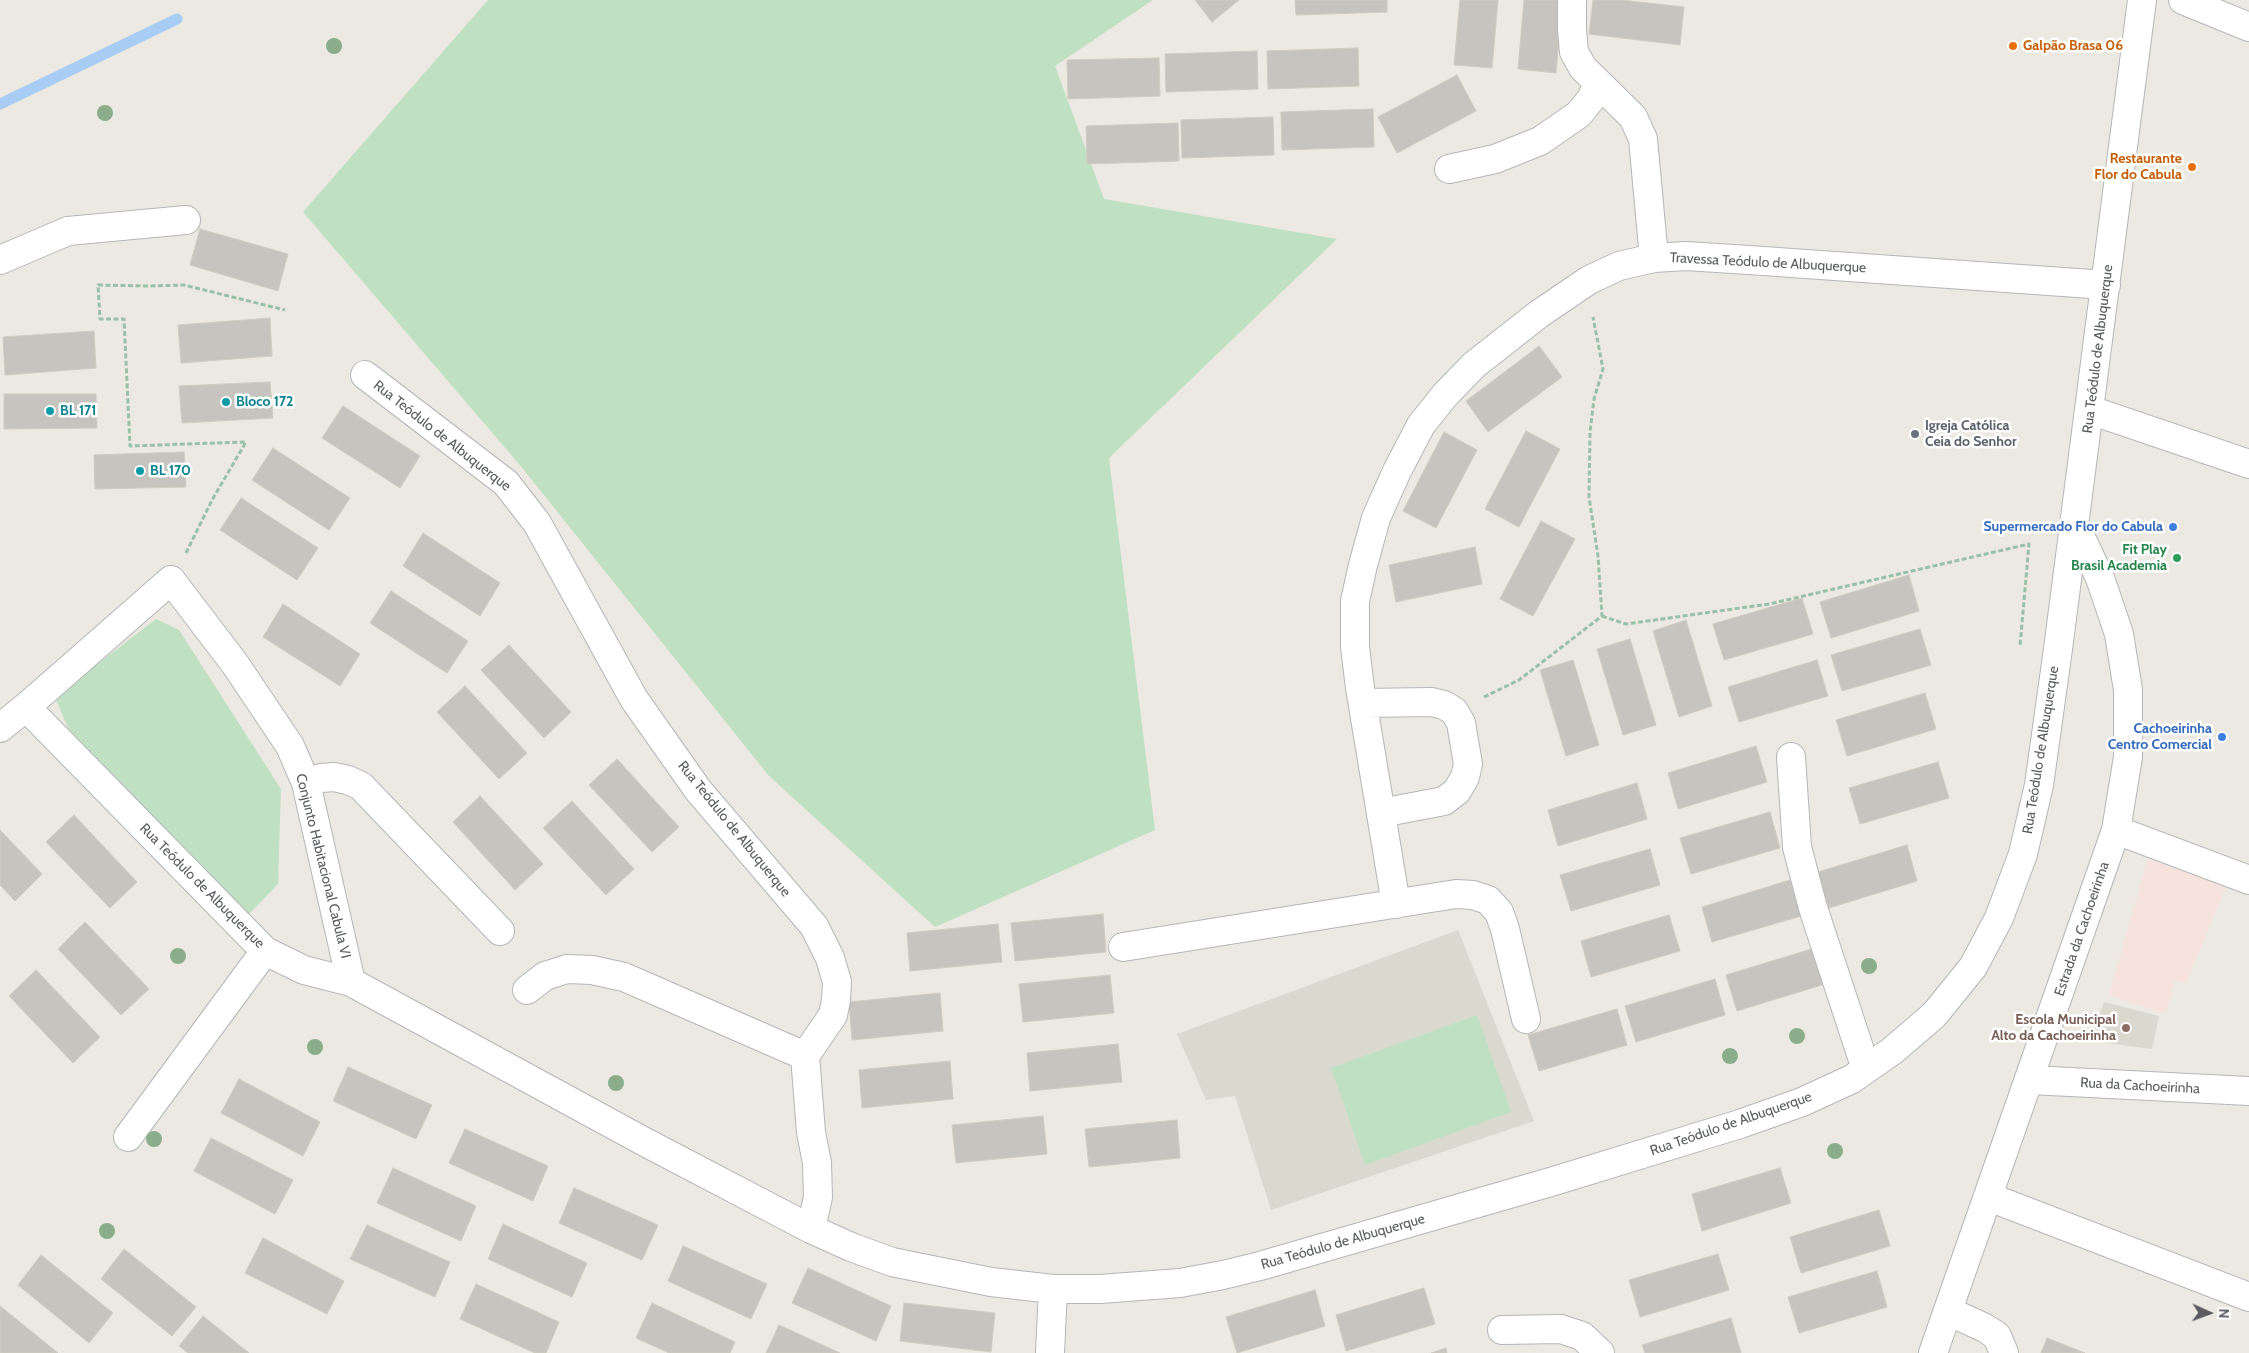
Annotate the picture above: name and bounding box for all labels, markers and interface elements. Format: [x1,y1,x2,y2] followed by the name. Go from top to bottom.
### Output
[2023,38,2123,54] place label: Galpão Brasa 06
[2007,40,2019,52] marker: Galpão Brasa 06
[2094,151,2182,184] place label: Restaurante Flor do Cabula
[2186,161,2198,173] marker: Restaurante Flor do Cabula
[1669,249,1867,277] street label: Travessa Teódulo de Albuquerque
[2079,264,2117,434] street label: Rua Teódulo de Albuquerque
[370,377,514,495] street label: Rua Teódulo de Albuquerque
[236,394,293,410] place label: Bloco 172
[220,396,232,408] marker: Bloco 172
[60,403,96,419] place label: BL 171
[44,405,56,417] marker: BL 171
[1925,418,2017,451] place label: Igreja Católica Ceia do Senhor
[1909,428,1921,440] marker: Igreja Católica Ceia do Senhor
[150,463,191,479] place label: BL 170
[134,465,146,477] marker: BL 170
[1983,519,2163,535] place label: Supermercado Flor do Cabula
[2167,521,2179,533] marker: Supermercado Flor do Cabula
[2071,542,2167,574] place label: Fit Play Brasil Academia
[2171,552,2183,564] marker: Fit Play Brasil Academia
[2019,665,2063,835] street label: Rua Teódulo de Albuquerque
[2108,721,2212,754] place label: Cachoeirinha Centro Comercial
[2216,731,2228,743] marker: Cachoeirinha Centro Comercial
[674,758,794,900] street label: Rua Teódulo de Albuquerque
[292,772,354,960] street label: Conjunto Habitacional Cabula VI
[136,820,268,952] street label: Rua Teódulo de Albuquerque
[2051,860,2113,998] street label: Estrada da Cachoeirinha
[1991,1012,2116,1044] place label: Escola Municipal Alto da Cachoeirinha
[2120,1022,2132,1034] marker: Escola Municipal Alto da Cachoeirinha
[2080,1074,2200,1098] street label: Rua da Cachoeirinha
[1648,1088,1814,1160] street label: Rua Teódulo de Albuquerque
[1259,1211,1427,1273] street label: Rua Teódulo de Albuquerque
[2184,1288,2234,1338] north arrow
[2215,1308,2233,1319] text: N

